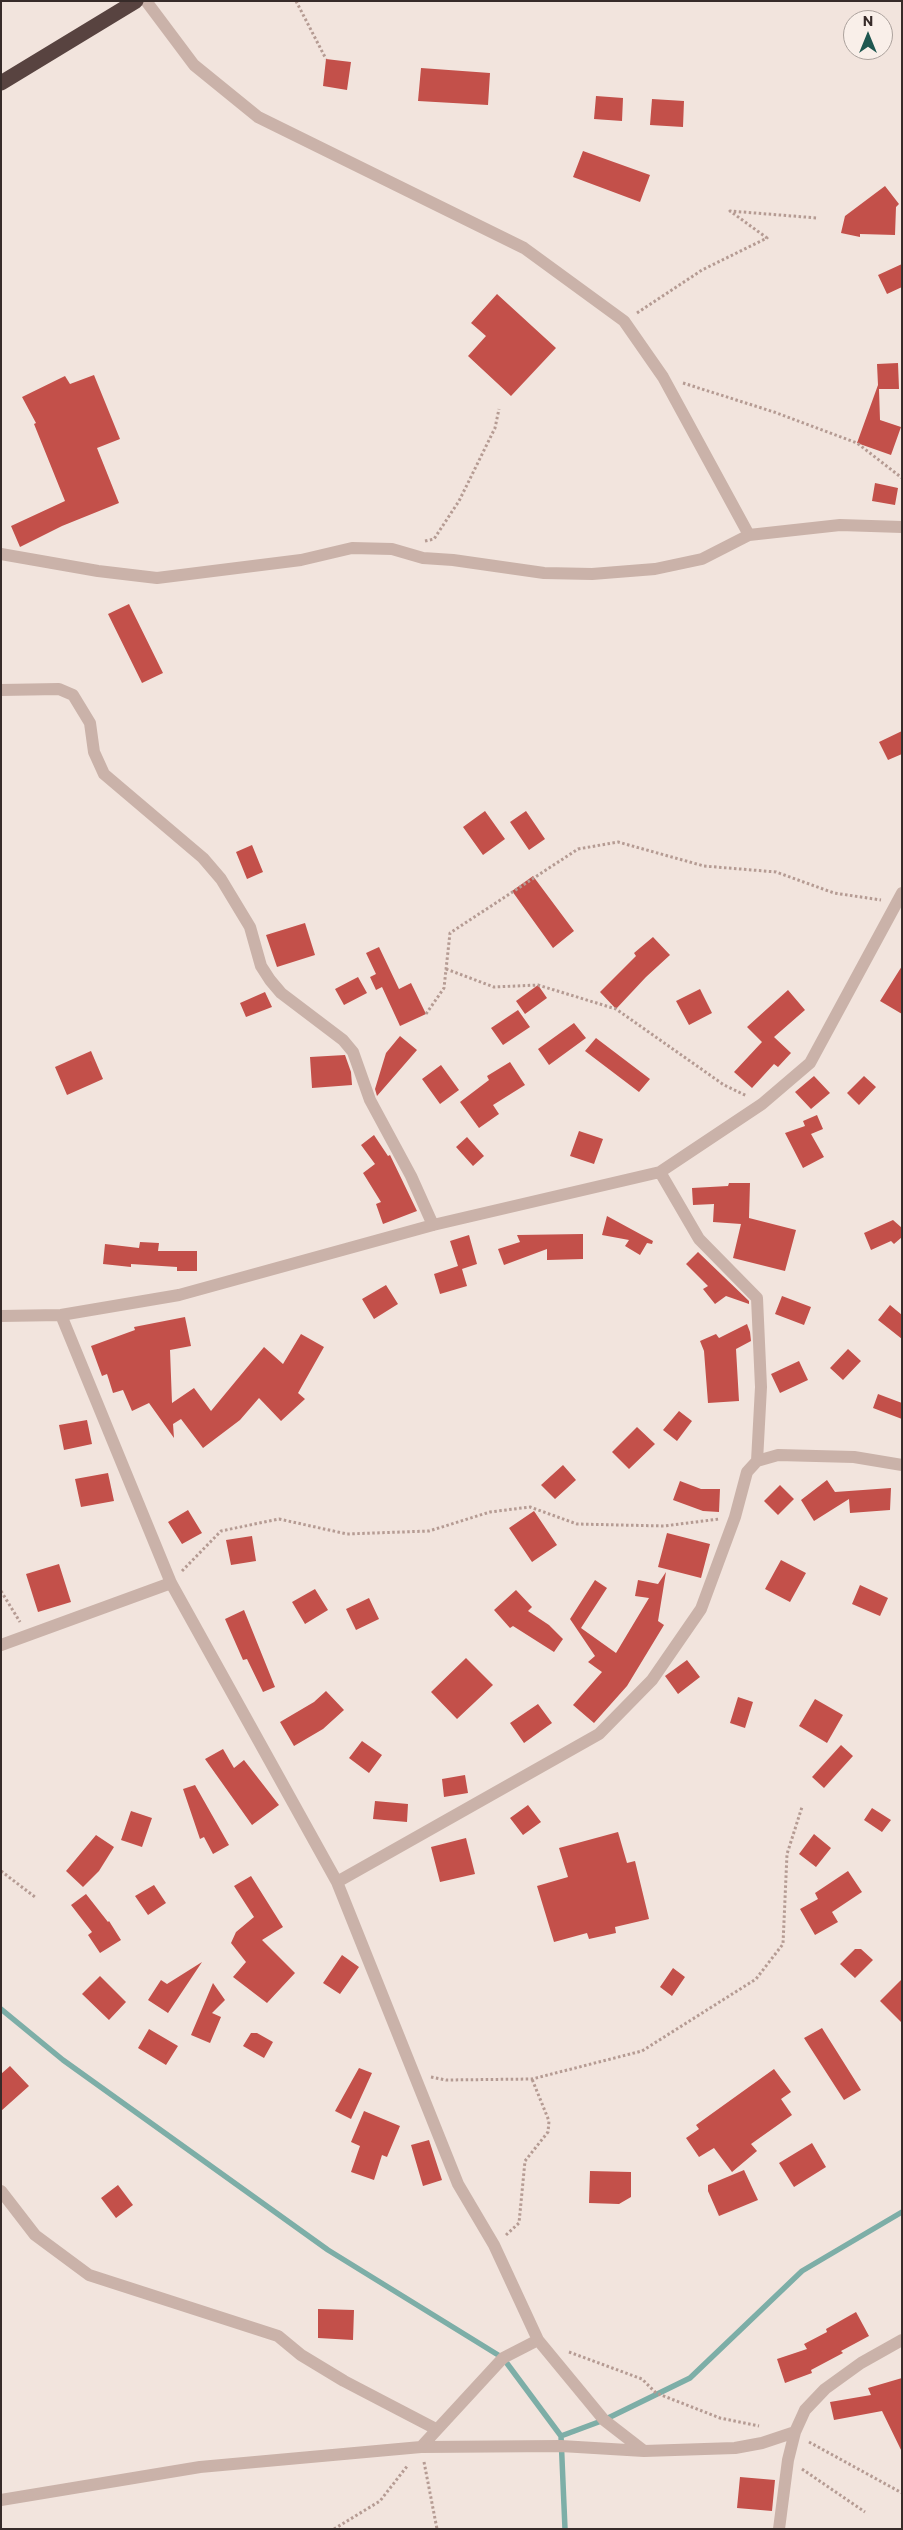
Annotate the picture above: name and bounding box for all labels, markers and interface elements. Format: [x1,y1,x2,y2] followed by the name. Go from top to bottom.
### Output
[843,10,893,60] north arrow
[863,12,873,29] text: N

